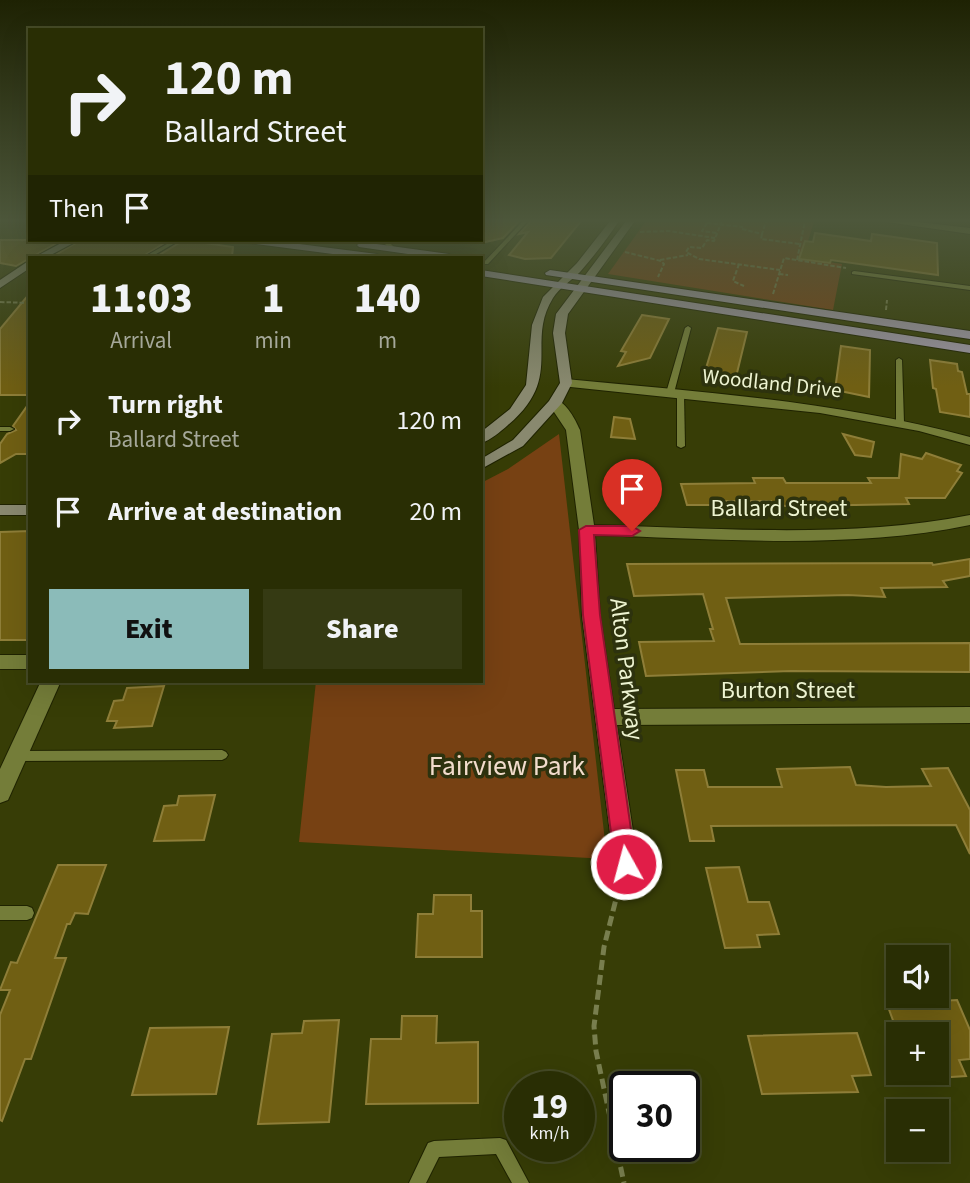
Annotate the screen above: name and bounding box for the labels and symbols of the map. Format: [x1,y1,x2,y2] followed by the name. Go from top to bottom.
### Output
[701,361,843,405] street label: Woodland Drive
[602,459,662,531] pin
[711,491,847,526] street label: Ballard Street
[600,596,653,742] street label: Alton Parkway
[721,673,855,708] street label: Burton Street
[429,746,585,786] park label: Fairview Park
[589,827,663,901] position arrow
[609,1071,700,1162] speed limit sign: 30

